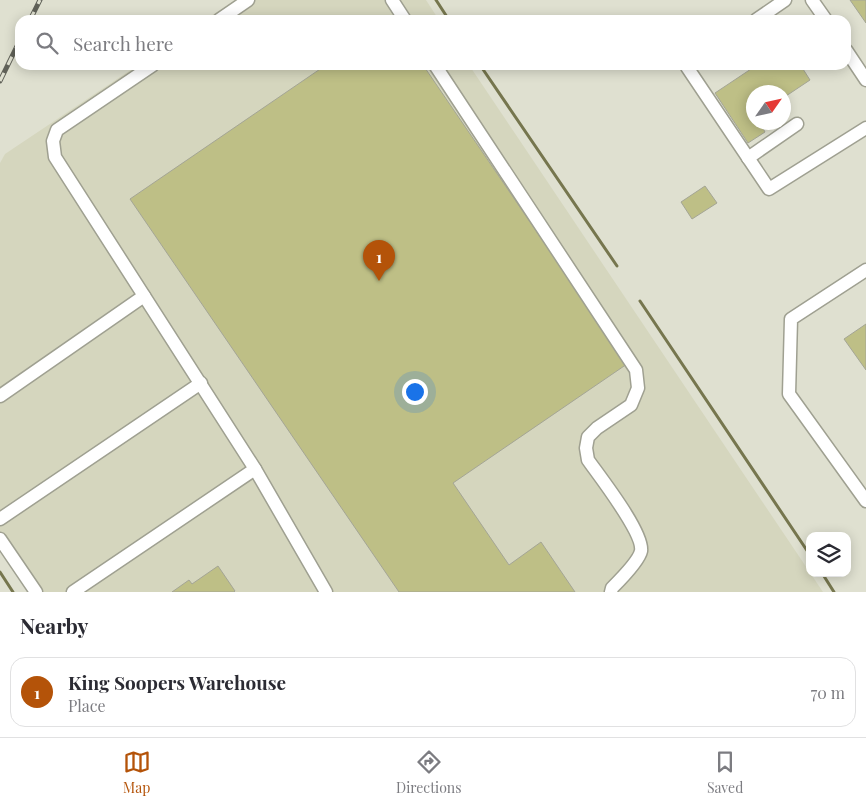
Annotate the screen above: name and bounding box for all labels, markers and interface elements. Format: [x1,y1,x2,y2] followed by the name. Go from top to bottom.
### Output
[15,15,851,70] search box
[33,29,61,57] icon: search
[73,30,173,56] text: Search here
[746,85,791,130] north arrow
[363,240,395,281] pin: 1
[402,379,428,405] your location
[806,532,851,577] map controls
[806,532,851,577] button: layers
[20,611,89,639] text: Nearby
[68,669,286,695] text: King Soopers Warehouse
[34,682,40,703] text: 1
[811,682,845,703] text: 70 m
[68,695,106,716] text: Place
[123,748,151,797] tab: Map
[396,748,462,797] tab: Directions
[707,748,743,797] tab: Saved

